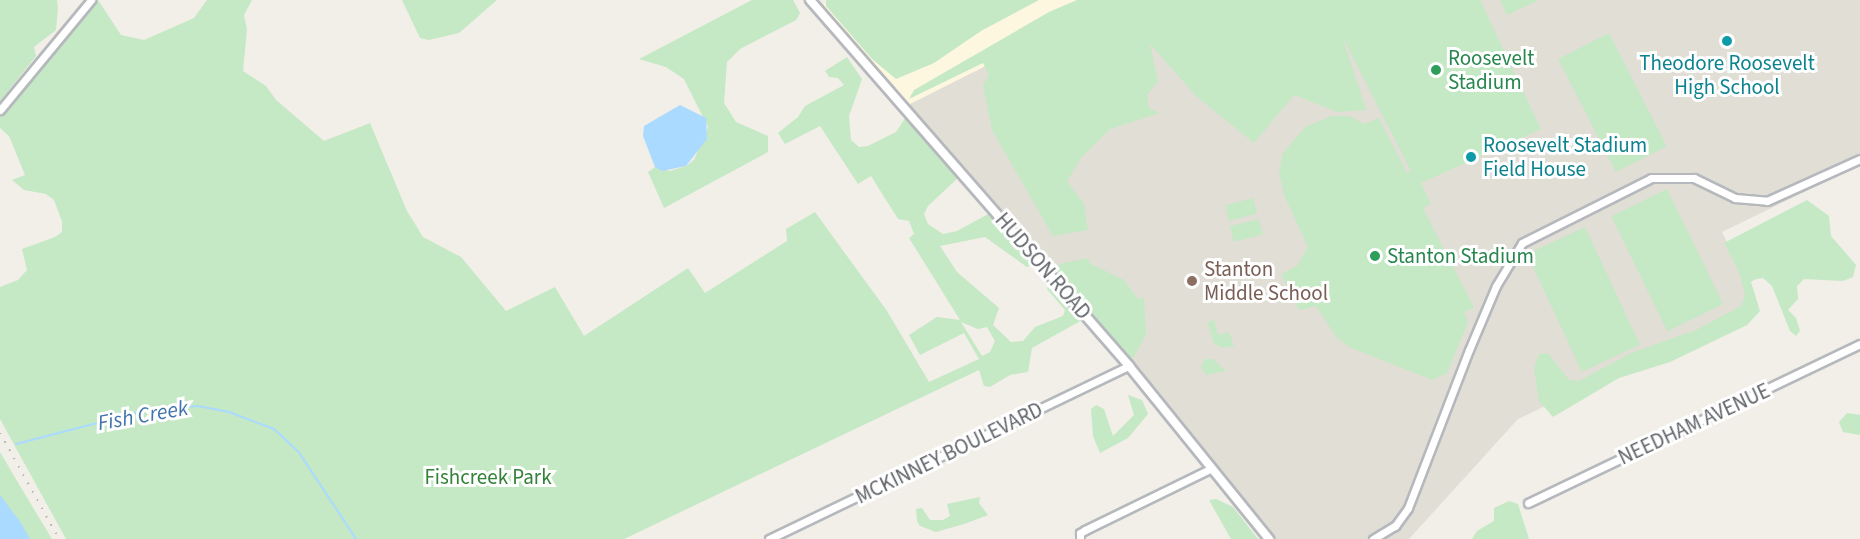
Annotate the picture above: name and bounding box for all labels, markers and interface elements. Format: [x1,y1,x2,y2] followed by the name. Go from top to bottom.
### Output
[1720,34,1734,48] marker: Theodore Roosevelt High School
[1448,45,1534,95] place label: Roosevelt Stadium
[1639,50,1815,100] place label: Theodore Roosevelt High School
[1429,63,1443,77] marker: Roosevelt Stadium
[1483,132,1647,182] place label: Roosevelt Stadium Field House
[1464,150,1478,164] marker: Roosevelt Stadium Field House
[990,208,1096,324] street label: HUDSON ROAD
[1387,243,1534,269] place label: Stanton Stadium
[1368,249,1382,263] marker: Stanton Stadium
[1204,256,1328,306] place label: Stanton Middle School
[1185,274,1199,288] marker: Stanton Middle School
[1614,378,1774,470] street label: NEEDHAM AVENUE
[96,395,190,437] water label: Fish Creek
[851,397,1047,509] street label: MCKINNEY BOULEVARD
[424,464,552,490] park label: Fishcreek Park

